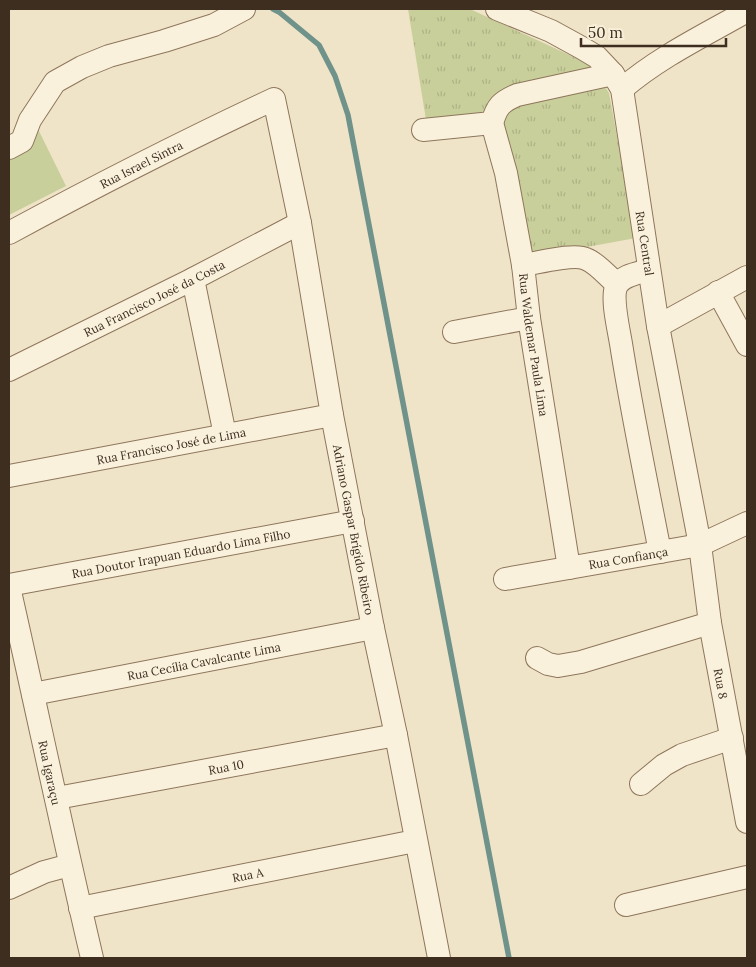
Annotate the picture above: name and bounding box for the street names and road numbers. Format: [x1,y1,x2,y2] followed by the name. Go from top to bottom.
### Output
[97,137,185,191] street label: Rua Israel Sintra
[633,210,658,277] street label: Rua Central
[81,256,227,340] street label: Rua Francisco José da Costa
[516,272,552,417] street label: Rua Waldemar Paula Lima
[95,424,247,467] street label: Rua Francisco José de Lima
[330,442,378,616] street label: Adriano Gaspar Brígido Ribeiro
[71,525,291,581] street label: Rua Doutor Irapuan Eduardo Lima Filho
[587,543,669,572] street label: Rua Confiança
[126,639,282,683] street label: Rua Cecília Cavalcante Lima
[711,667,732,700] street label: Rua 8
[36,739,64,806] street label: Rua Igaraçu
[207,756,245,777] street label: Rua 10
[231,864,265,885] street label: Rua A

